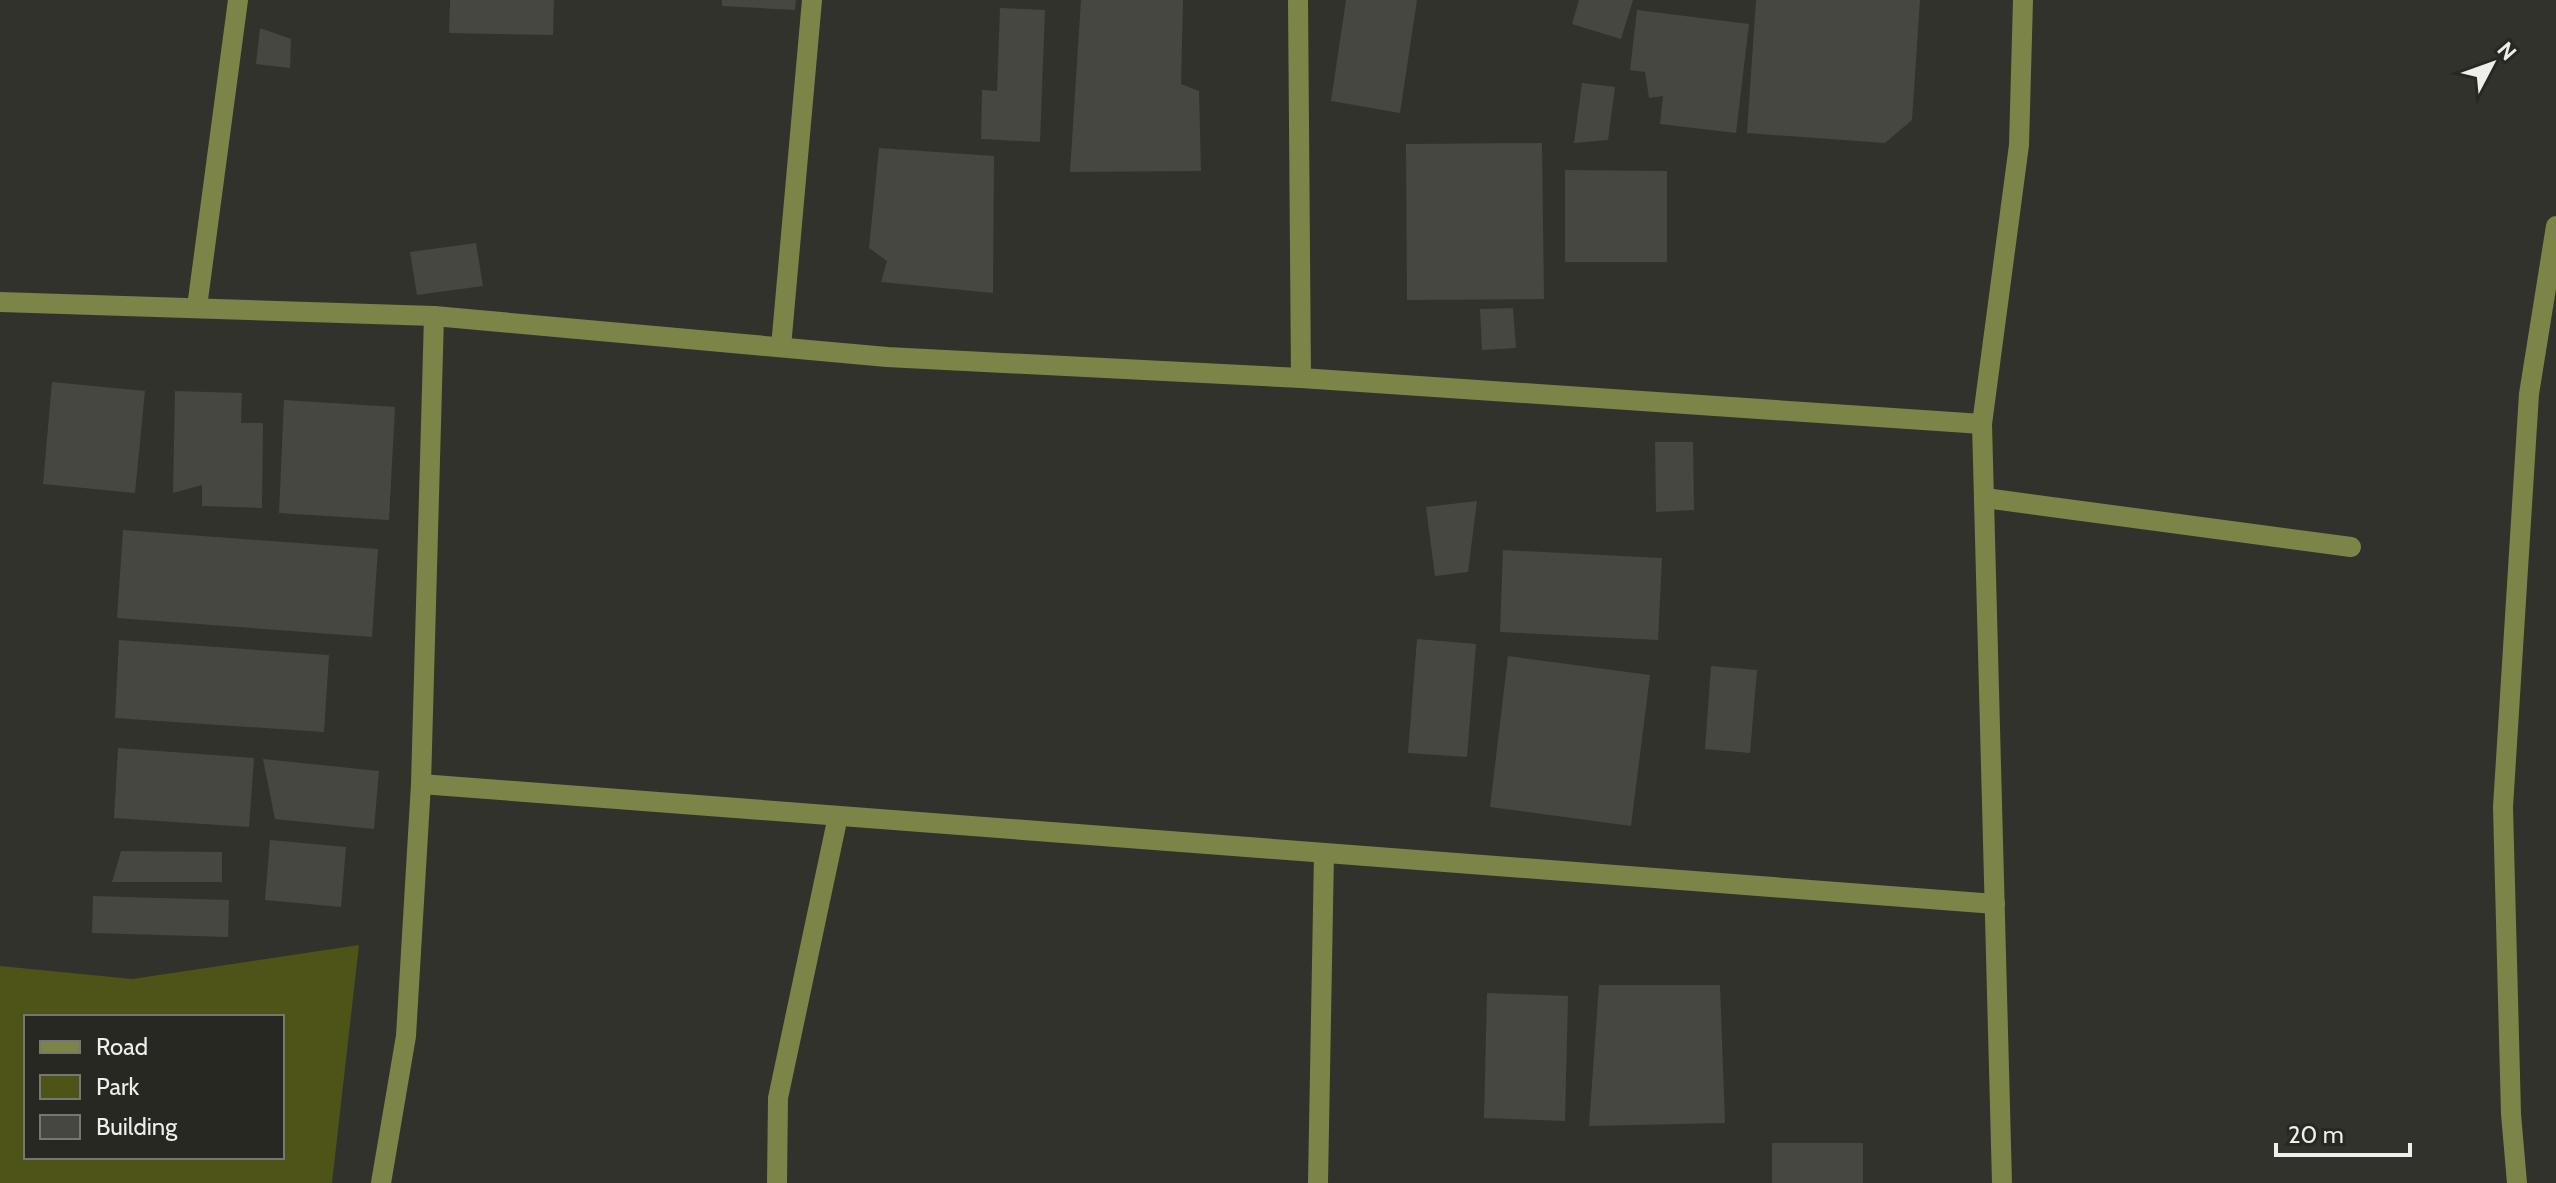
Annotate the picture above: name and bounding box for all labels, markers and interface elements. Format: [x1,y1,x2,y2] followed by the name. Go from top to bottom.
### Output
[2452,24,2532,104] north arrow
[2491,36,2522,66] text: N
[24,1015,284,1159] legend
[96,1032,148,1061] text: Road
[96,1072,139,1101] text: Park
[2276,1107,2410,1157] scale bar
[96,1112,178,1141] text: Building
[2288,1120,2344,1149] text: 20 m

